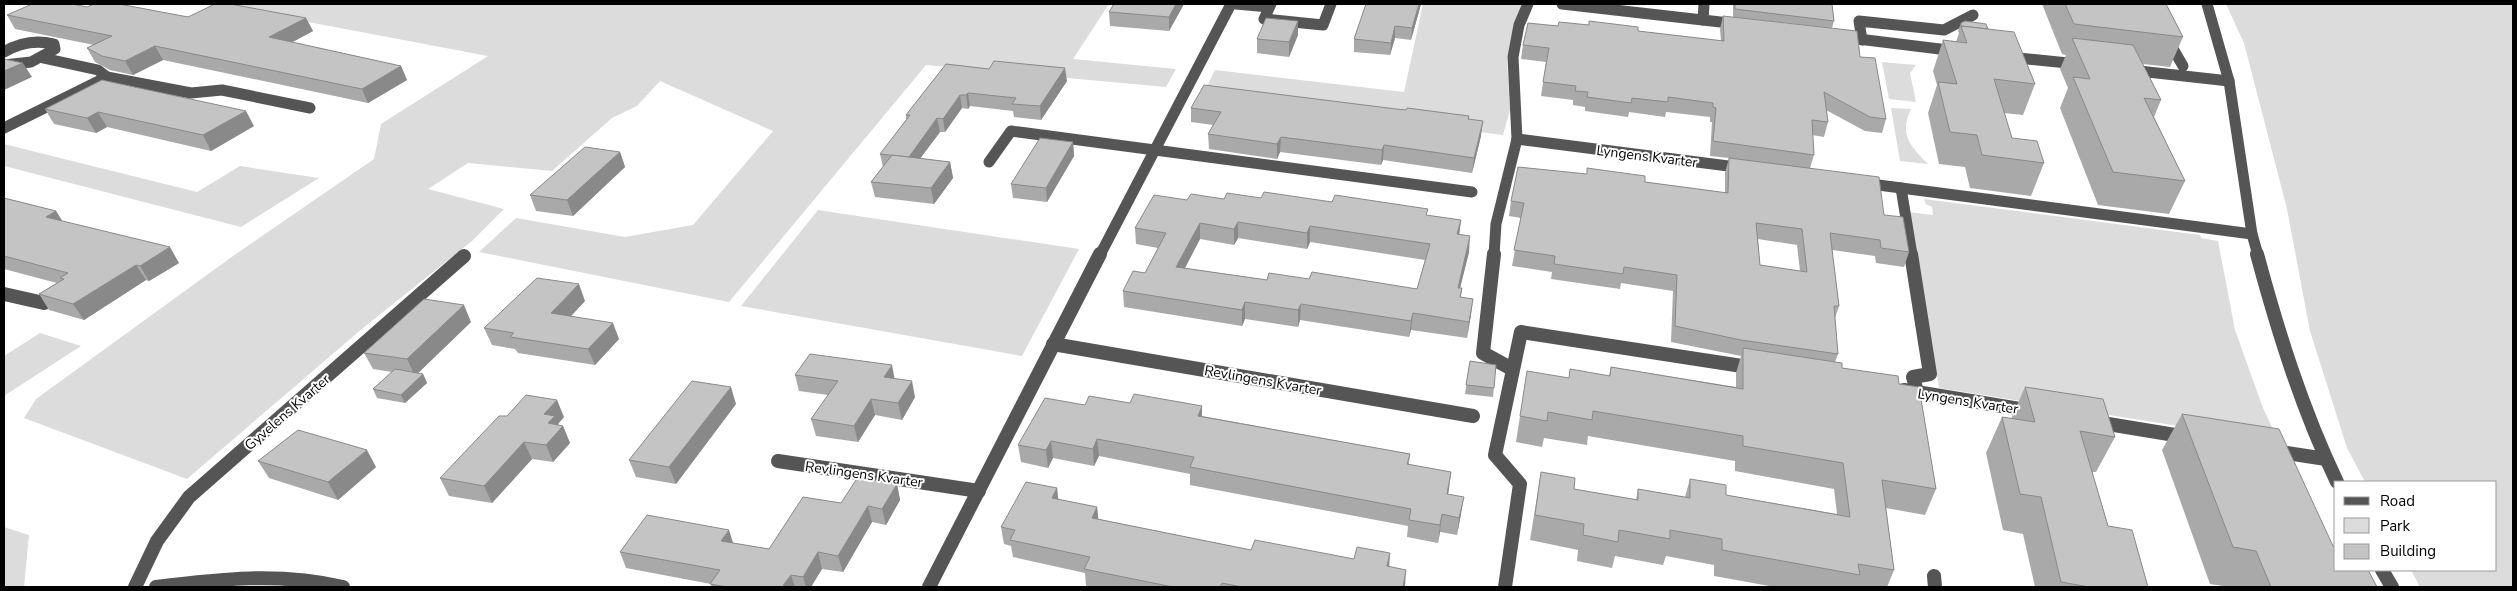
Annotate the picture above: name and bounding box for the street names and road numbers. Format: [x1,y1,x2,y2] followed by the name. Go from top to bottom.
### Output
[1595,141,1699,172] street label: Lyngens Kvarter
[1203,361,1323,400] street label: Revlingens Kvarter
[241,370,334,455] street label: Gyvelens Kvarter
[1916,384,2020,419] street label: Lyngens Kvarter
[804,457,924,492] street label: Revlingens Kvarter

